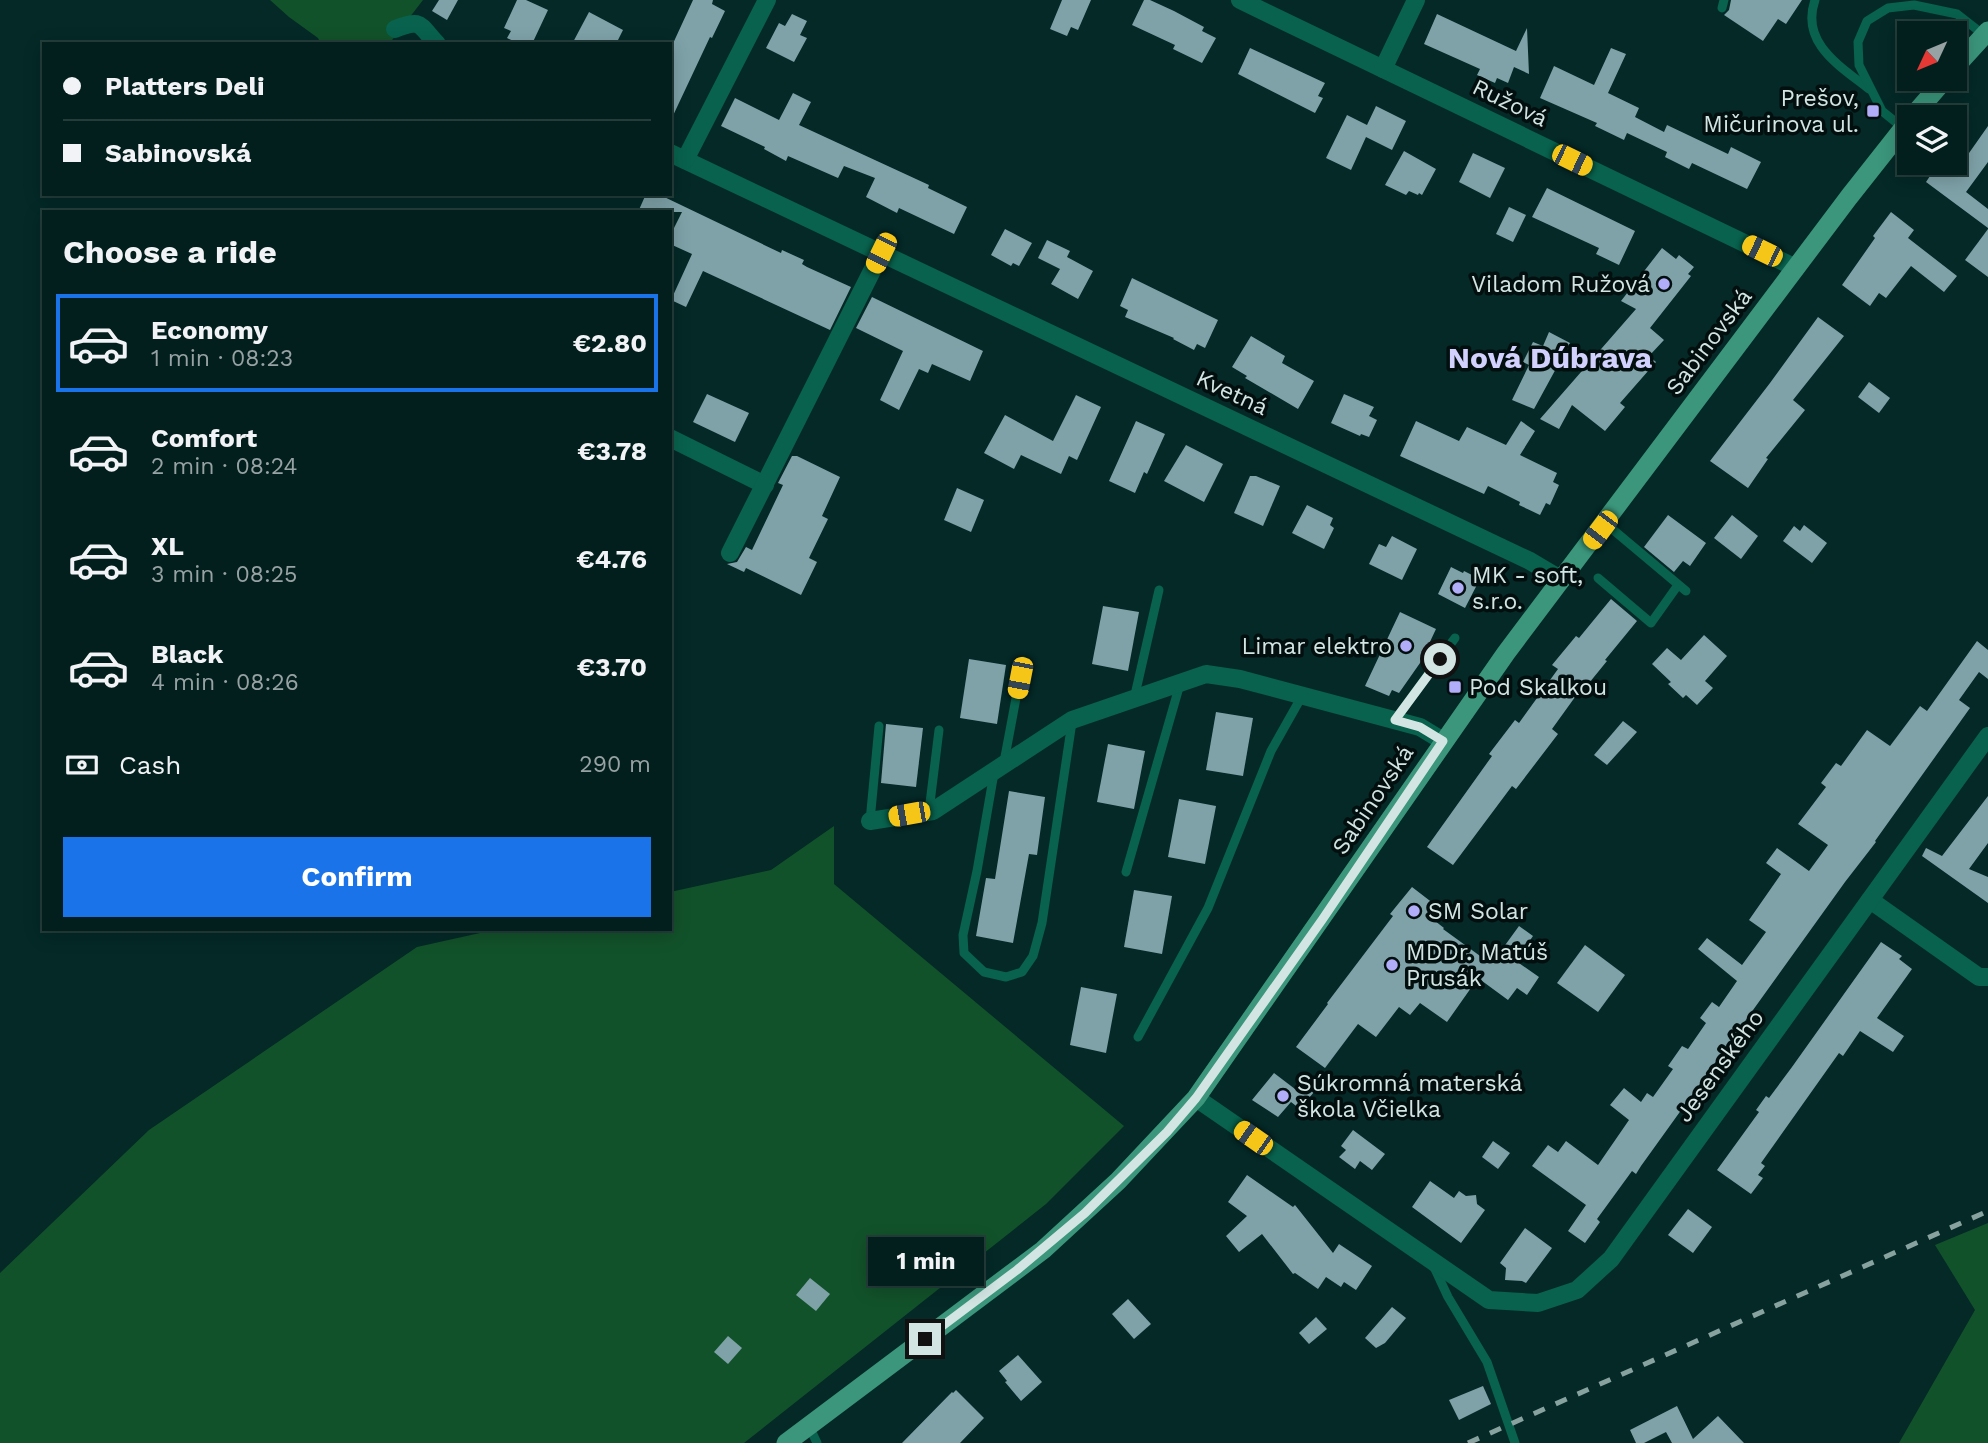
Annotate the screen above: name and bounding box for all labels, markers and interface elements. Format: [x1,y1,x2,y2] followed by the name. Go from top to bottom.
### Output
[1897,21,1967,91] north arrow
[1897,21,1967,175] map controls
[105,71,264,101] text: Platters Deli
[1468,73,1552,133] street label: Ružová
[1703,85,1859,138] place label: Prešov, Mičurinova ul.
[1865,103,1881,119] marker: Prešov, Mičurinova ul.
[1897,105,1967,175] button: layers
[105,138,251,168] text: Sabinovská
[1549,141,1596,179] car
[863,230,900,276] car
[1739,232,1786,270] car
[63,233,277,271] text: Choose a ride
[1471,271,1650,298] place label: Viladom Ružová
[1656,276,1672,292] marker: Viladom Ružová
[1660,284,1758,400] street label: Sabinovská
[67,312,130,375] icon: car
[151,315,268,345] text: Economy
[573,328,647,358] text: €2.80
[1448,340,1653,375] district label: Nová Dúbrava
[151,345,293,372] text: 1 min · 08:23
[1192,365,1272,421] street label: Kvetná
[67,420,130,483] icon: car
[151,423,257,453] text: Comfort
[577,436,647,466] text: €3.78
[151,453,297,480] text: 2 min · 08:24
[1579,507,1622,553] car
[67,528,130,591] icon: car
[151,531,184,561] text: XL
[576,544,647,574] text: €4.76
[151,561,298,588] text: 3 min · 08:25
[1472,562,1583,615] place label: MK - soft, s.r.o.
[1450,580,1466,596] marker: MK - soft, s.r.o.
[1241,633,1392,660] place label: Limar elektro
[67,636,130,699] icon: car
[1398,638,1414,654] marker: Limar elektro
[151,639,223,669] text: Black
[1424,643,1456,675] route start
[577,652,647,682] text: €3.70
[1006,655,1035,701] car
[151,669,299,696] text: 4 min · 08:26
[1469,674,1607,701] place label: Pod Skalkou
[1447,679,1463,695] marker: Pod Skalkou
[1327,740,1419,860] street label: Sabinovská
[63,746,101,784] icon: cash
[119,750,181,780] text: Cash
[579,751,651,778] text: 290 m
[887,800,932,828] car
[63,837,651,917] button: Confirm
[1428,898,1528,925] place label: SM Solar
[1406,903,1422,919] marker: SM Solar
[1406,939,1548,992] place label: MDDr. Matúš Prusák
[1384,957,1400,973] marker: MDDr. Matúš Prusák
[1670,1005,1770,1127] street label: Jesenského
[1297,1070,1522,1123] place label: Súkromná materská škola Včielka
[1275,1088,1291,1104] marker: Súkromná materská škola Včielka
[1230,1117,1277,1159] car
[867,1238,983,1286] callout: 1 min
[896,1248,956,1275] text: 1 min
[909,1323,941,1355] route end

